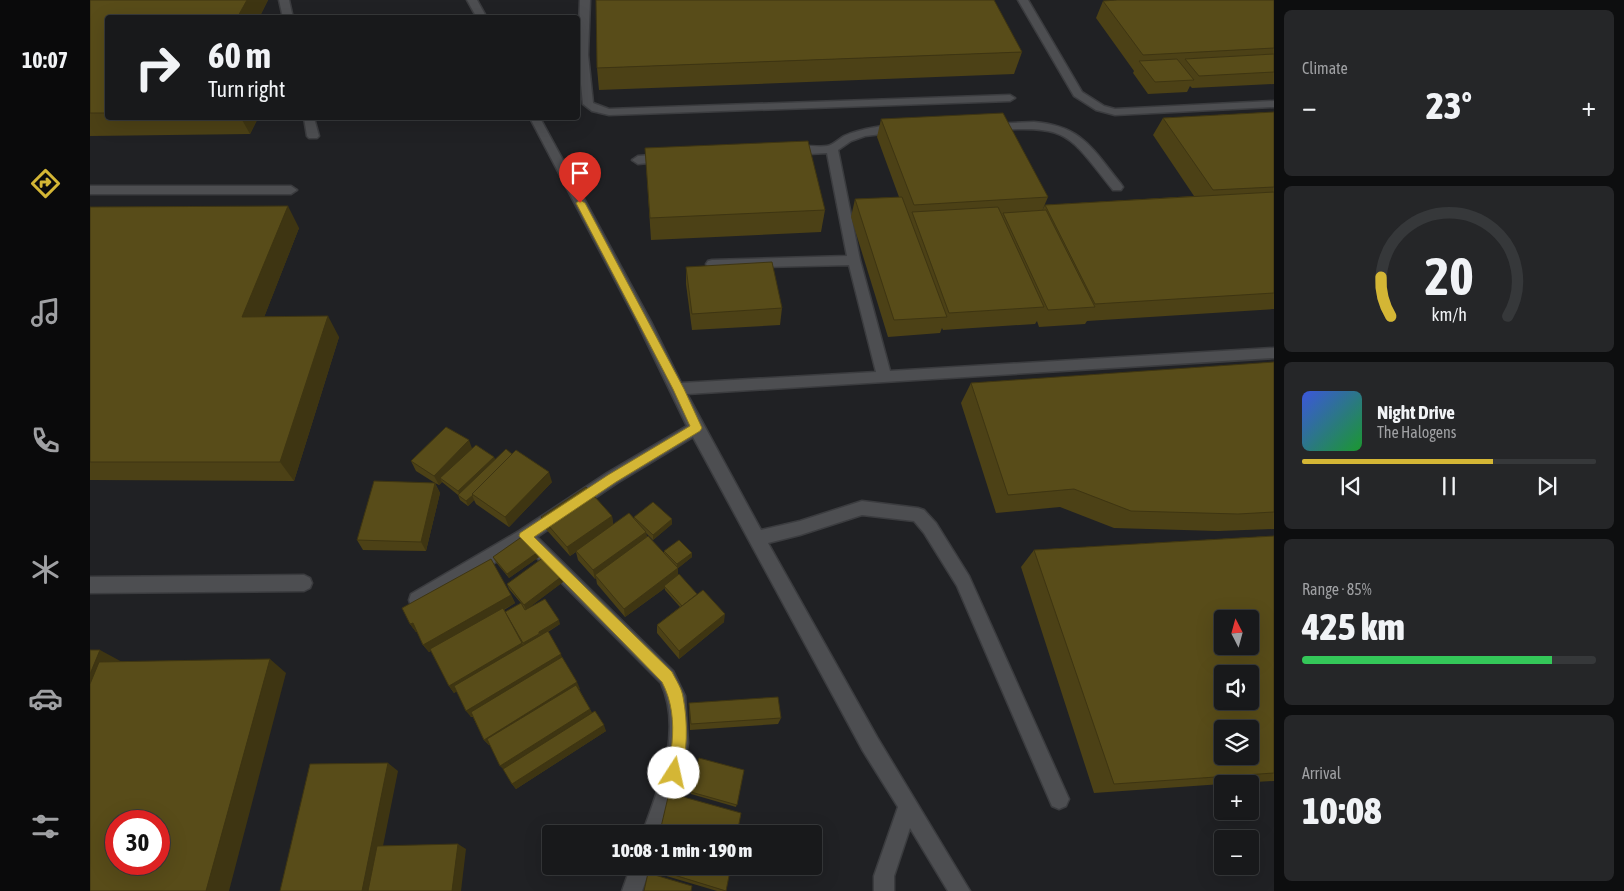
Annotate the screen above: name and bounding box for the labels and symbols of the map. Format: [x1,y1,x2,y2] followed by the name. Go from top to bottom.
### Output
[559,152,601,203] pin
[1214,610,1259,655] north arrow
[647,746,699,798] position arrow
[105,810,170,875] speed limit sign: 30

